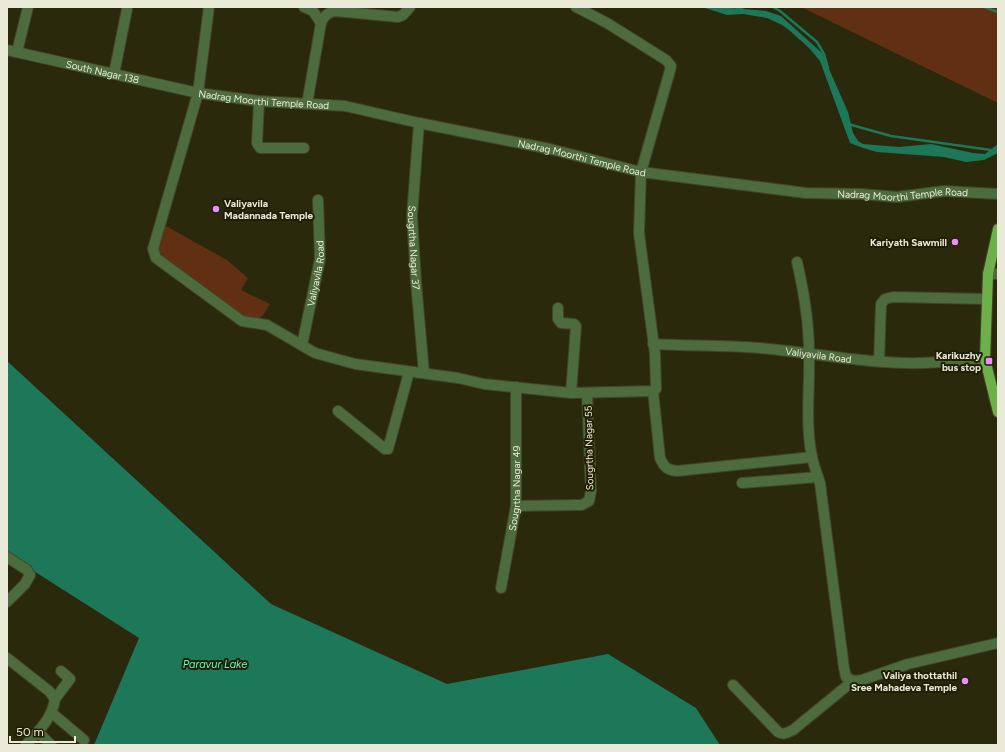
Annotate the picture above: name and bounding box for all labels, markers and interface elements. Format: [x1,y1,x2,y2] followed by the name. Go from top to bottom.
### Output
[65,57,141,86] street label: South Nagar 138
[198,87,330,112] street label: Nadrag Moorthi Temple Road
[517,136,647,179] street label: Nadrag Moorthi Temple Road
[837,184,968,204] street label: Nadrag Moorthi Temple Road
[224,197,313,222] place label: Valiyavila Madannada Temple
[211,204,221,214] marker: Valiyavila Madannada Temple
[405,205,423,291] street label: Sougrtha Nagar 37
[870,236,947,249] place label: Kariyath Sawmill
[950,237,960,247] marker: Kariyath Sawmill
[304,240,327,308] street label: Valiyavila Road
[785,344,853,365] street label: Valiyavila Road
[936,349,981,374] place label: Karikuzhy bus stop
[984,356,994,366] marker: Karikuzhy bus stop
[582,405,596,491] street label: Sougrtha Nagar 55
[505,445,523,532] street label: Sougrtha Nagar 49
[183,658,247,671] water label: Paravur Lake
[851,669,957,694] place label: Valiya thottathil Sree Mahadeva Temple
[960,676,970,686] marker: Valiya thottathil Sree Mahadeva Temple
[10,718,75,744] scale bar
[16,725,44,739] text: 50 m

